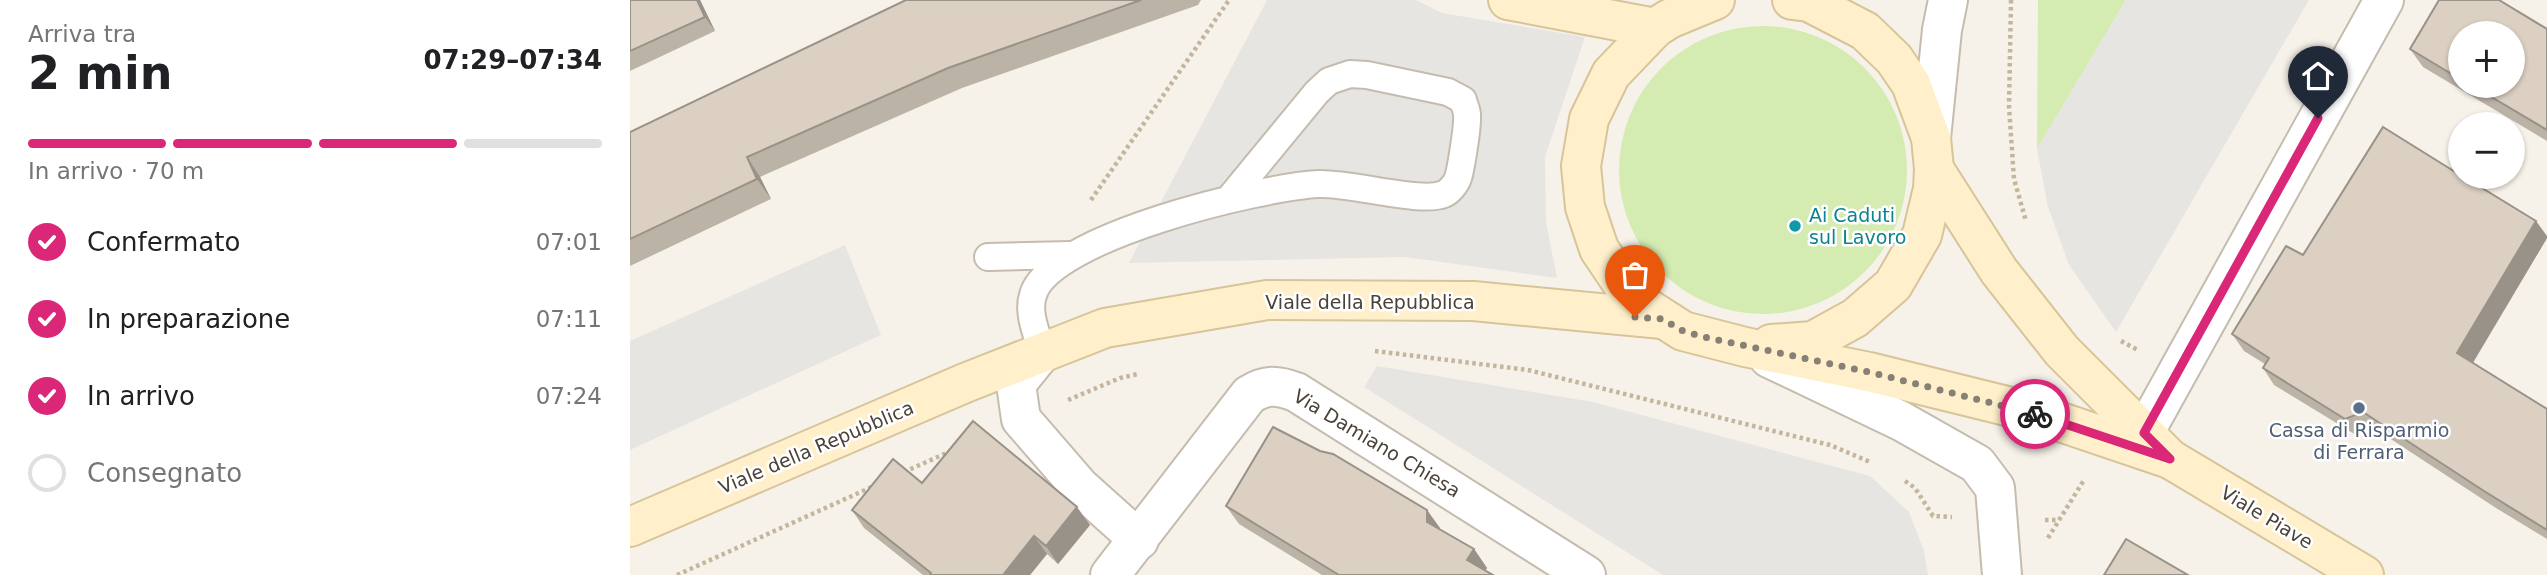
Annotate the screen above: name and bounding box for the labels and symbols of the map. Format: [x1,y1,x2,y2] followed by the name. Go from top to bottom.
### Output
[2288,46,2348,118] pin
[1809,204,1906,248] place label: Ai Caduti sul Lavoro
[1787,218,1803,234] marker: Ai Caduti sul Lavoro
[1605,245,1665,317] pin
[1265,291,1475,313] street label: Viale della Repubblica
[2000,379,2070,449] courier
[1290,384,1464,502] street label: Via Damiano Chiesa
[715,396,917,498] street label: Viale della Repubblica
[2351,400,2367,416] marker: Cassa di Risparmio di Ferrara
[2269,419,2449,463] place label: Cassa di Risparmio di Ferrara
[2217,481,2317,553] street label: Viale Piave

